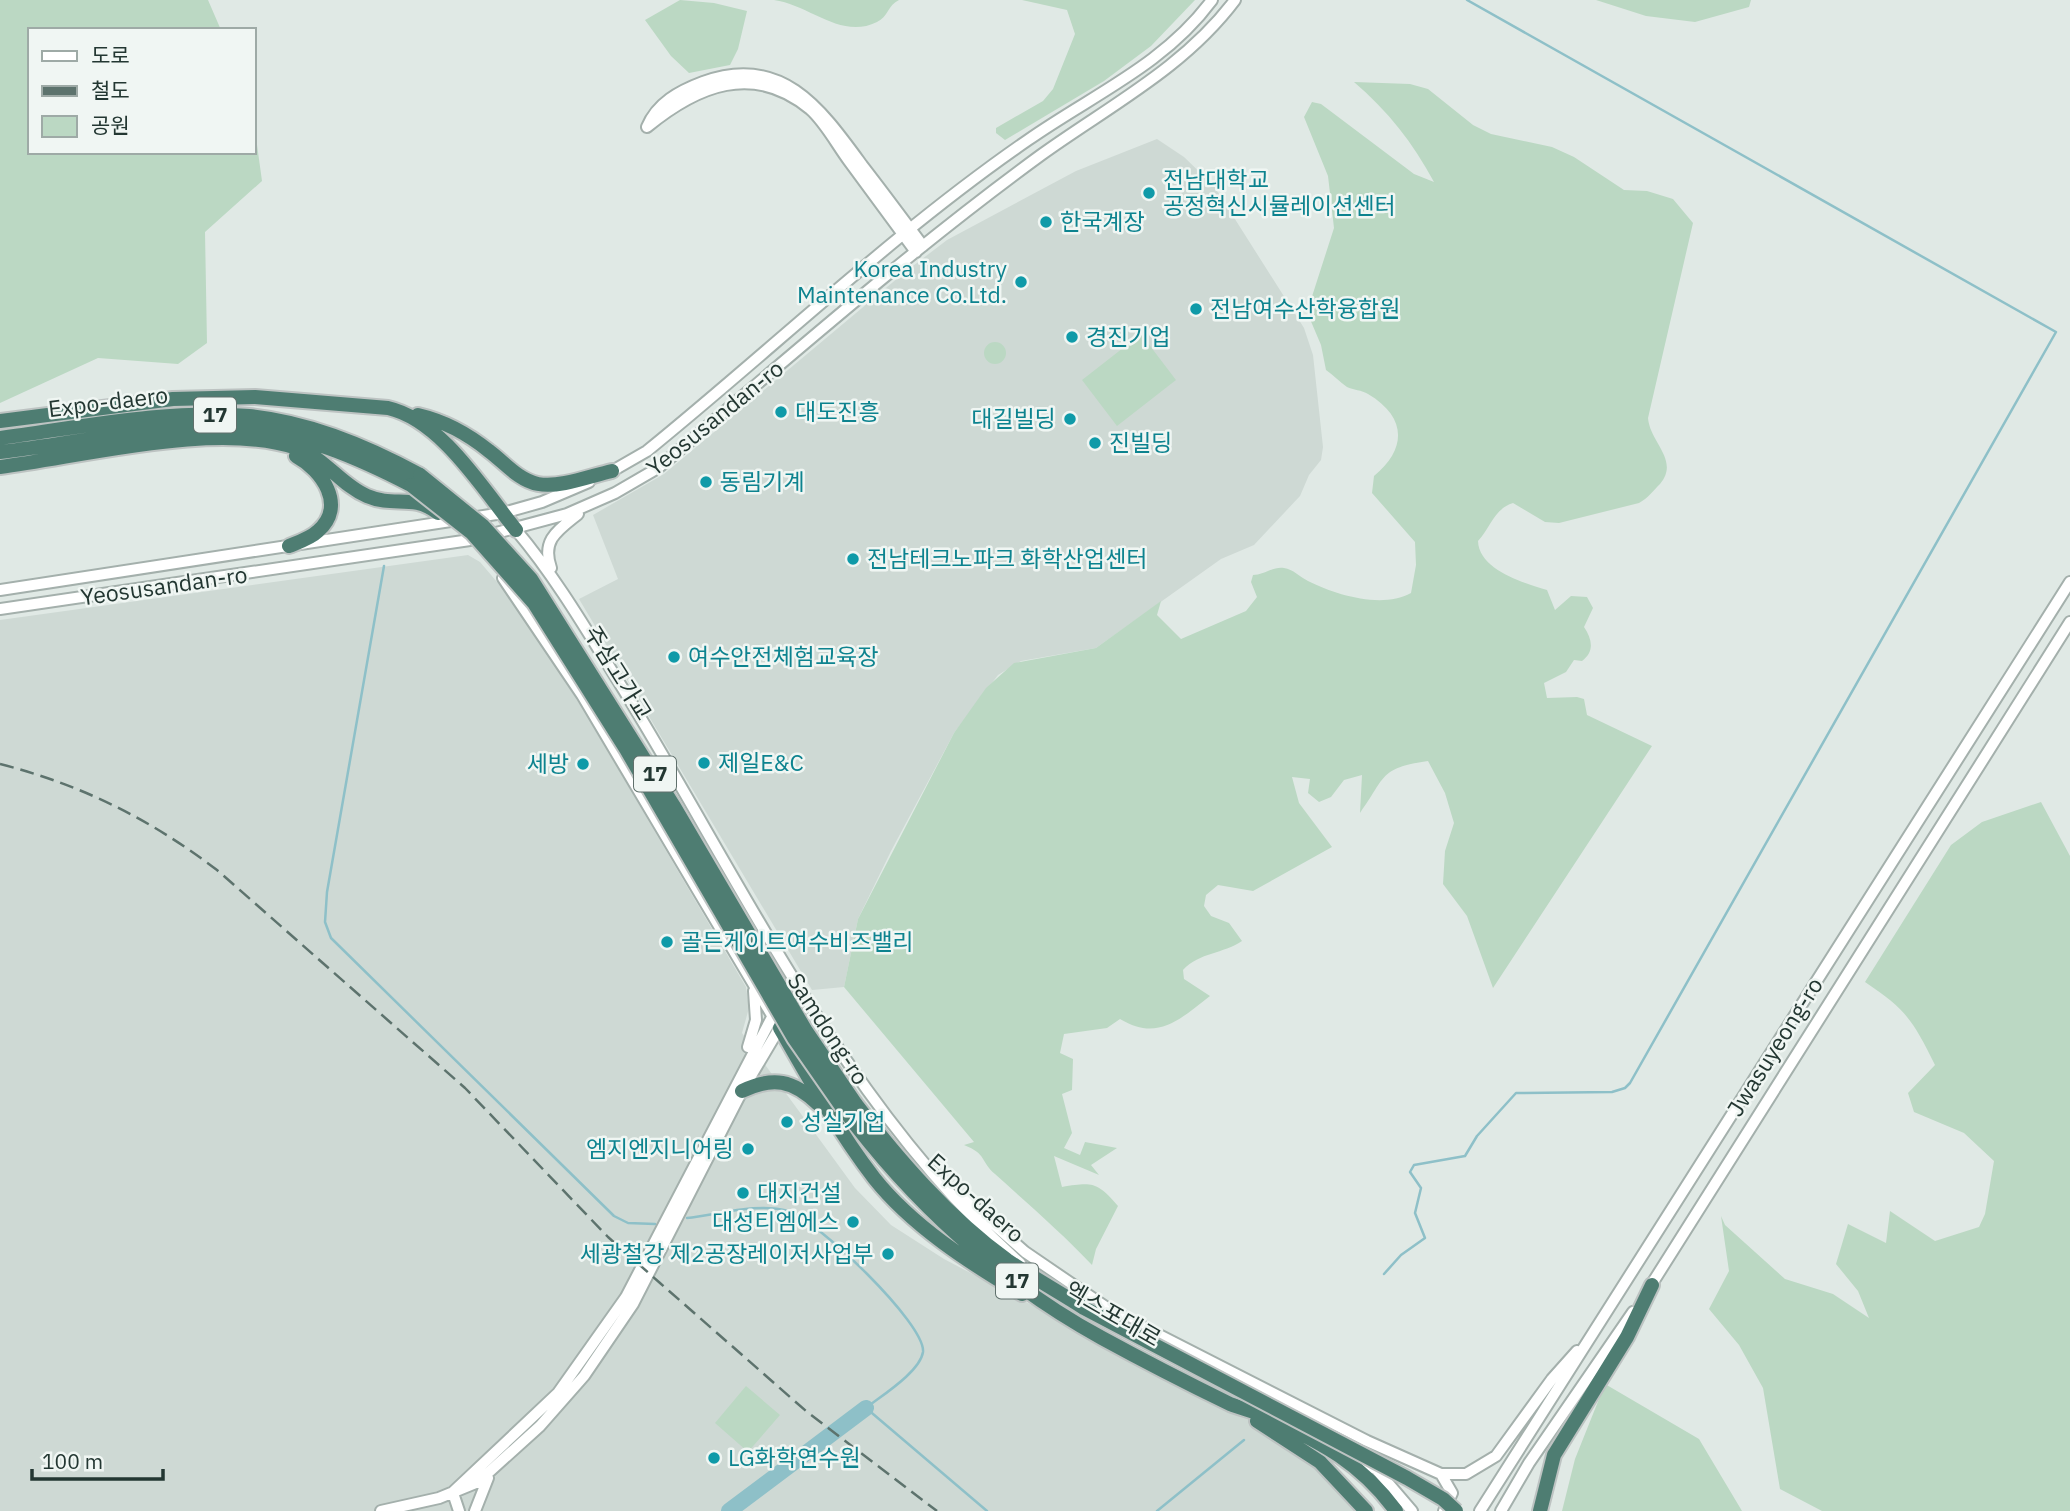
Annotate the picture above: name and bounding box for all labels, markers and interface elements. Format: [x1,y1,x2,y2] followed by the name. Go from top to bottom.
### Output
[28,28,256,154] legend
[91,41,130,69] text: 도로
[91,76,130,104] text: 철도
[91,111,130,139] text: 공원
[1163,164,1396,220] place label: 전남대학교 공정혁신시뮬레이션센터
[1141,185,1157,201] marker: 전남대학교 공정혁신시뮬레이션센터
[1060,206,1145,236] place label: 한국계장
[1038,214,1054,230] marker: 한국계장
[797,253,1008,309] place label: Korea Industry Maintenance Co.Ltd.
[1013,274,1029,290] marker: Korea Industry Maintenance Co.Ltd.
[1210,293,1400,323] place label: 전남여수산학융합원
[1188,301,1204,317] marker: 전남여수산학융합원
[1086,321,1171,351] place label: 경진기업
[1064,329,1080,345] marker: 경진기업
[640,353,789,482] street label: Yeosusandan-ro
[46,379,169,423] street label: Expo-daero
[795,396,880,426] place label: 대도진흥
[194,398,236,432] road number: 17
[971,403,1056,433] place label: 대길빌딩
[773,404,789,420] marker: 대도진흥
[1062,411,1078,427] marker: 대길빌딩
[1109,427,1172,457] place label: 진빌딩
[1087,435,1103,451] marker: 진빌딩
[720,466,805,496] place label: 동림기계
[698,474,714,490] marker: 동림기계
[867,543,1148,573] place label: 전남테크노파크 화학산업센터
[845,551,861,567] marker: 전남테크노파크 화학산업센터
[79,558,249,612] street label: Yeosusandan-ro
[578,620,660,725] street label: 주삼고가교
[688,641,878,671] place label: 여수안전체험교육장
[666,649,682,665] marker: 여수안전체험교육장
[718,747,804,777] place label: 제일E&C
[527,748,569,778] place label: 세방
[696,755,712,771] marker: 제일E&C
[575,756,591,772] marker: 세방
[634,756,676,792] road number: 17
[681,926,914,956] place label: 골든게이트여수비즈밸리
[659,934,675,950] marker: 골든게이트여수비즈밸리
[782,967,876,1090] street label: Samdong-ro
[1720,971,1829,1122] street label: Jwasuyeong-ro
[801,1106,886,1136] place label: 성실기업
[779,1114,795,1130] marker: 성실기업
[586,1133,734,1163] place label: 엠지엔지니어링
[740,1141,756,1157] marker: 엠지엔지니어링
[922,1146,1031,1249] street label: Expo-daero
[757,1177,842,1207] place label: 대지건설
[735,1185,751,1201] marker: 대지건설
[712,1206,839,1236] place label: 대성티엠에스
[845,1214,861,1230] marker: 대성티엠에스
[580,1238,874,1268] place label: 세광철강 제2공장레이저사업부
[880,1246,896,1262] marker: 세광철강 제2공장레이저사업부
[996,1264,1038,1298] road number: 17
[1060,1274,1167,1353] street label: 엑스포대로
[32,1438,163,1482] scale bar
[728,1442,861,1472] place label: LG화학연수원
[42,1447,103,1475] text: 100 m
[706,1450,722,1466] marker: LG화학연수원

